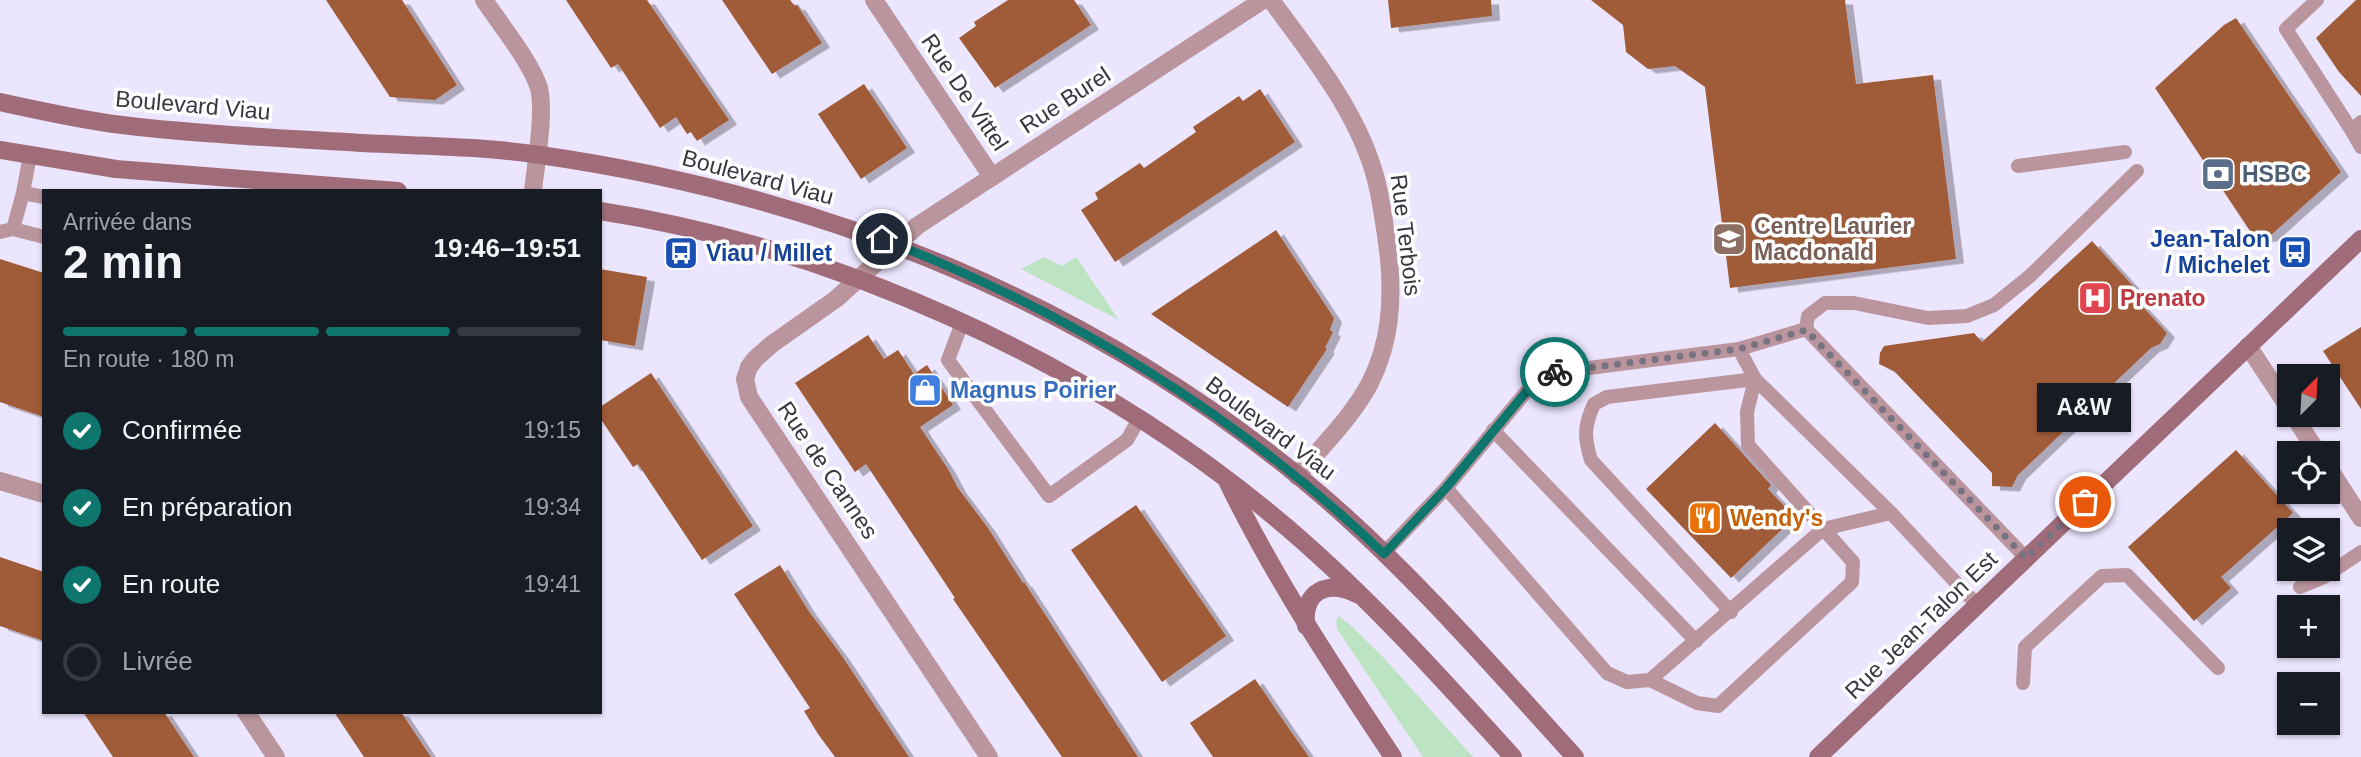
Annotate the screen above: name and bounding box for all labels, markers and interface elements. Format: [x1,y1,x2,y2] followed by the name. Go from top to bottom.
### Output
[916,29,1014,155] street label: Rue De Vittel
[1015,61,1115,139] street label: Rue Burel
[114,85,272,125] street label: Boulevard Viau
[679,144,837,210] street label: Boulevard Viau
[2199,155,2237,193] bank icon: HSBC
[2242,161,2307,187] place label: HSBC
[1386,173,1426,297] street label: Rue Terbois
[63,209,192,235] text: Arrivée dans
[852,209,912,269] pin
[1754,213,1911,265] place label: Centre Laurier Macdonald
[863,220,901,258] icon: home
[1710,220,1748,258] school or university icon: Centre Laurier Macdonald
[2150,226,2270,278] place label: Jean-Talon / Michelet
[434,233,581,263] text: 19:46–19:51
[2276,233,2314,271] bus stop icon: Jean-Talon / Michelet
[662,234,700,272] bus stop icon: Viau / Millet
[63,236,183,288] text: 2 min
[706,240,832,266] place label: Viau / Millet
[2076,279,2114,317] hospital icon: Prenato
[2120,285,2206,311] place label: Prenato
[1520,337,1590,407] courier
[63,346,234,372] text: En route · 180 m
[1536,353,1574,391] icon: bike
[2277,364,2340,427] north arrow
[2277,364,2340,735] map controls
[906,371,944,409] shop icon: Magnus Poirier
[1201,371,1341,485] street label: Boulevard Viau
[950,377,1116,403] place label: Magnus Poirier
[2038,383,2132,432] callout: A&W
[2057,394,2111,420] text: A&W
[773,396,883,544] street label: Rue de Cannes
[63,412,101,450] icon: check
[122,415,242,445] text: Confirmée
[523,417,581,443] text: 19:15
[2277,441,2340,504] button: locate
[2055,472,2115,532] pin
[2066,483,2104,521] icon: bag
[63,489,101,527] icon: check
[122,492,293,522] text: En préparation
[523,494,581,520] text: 19:34
[1686,499,1724,537] restaurant icon: Wendy's
[1730,505,1823,531] place label: Wendy's
[2277,518,2340,581] button: layers
[1840,546,2003,704] street label: Rue Jean-Talon Est
[63,566,101,604] icon: check
[122,569,220,599] text: En route
[523,571,581,597] text: 19:41
[2277,595,2340,658] button: +
[122,646,193,676] text: Livrée
[2277,672,2340,735] button: −

